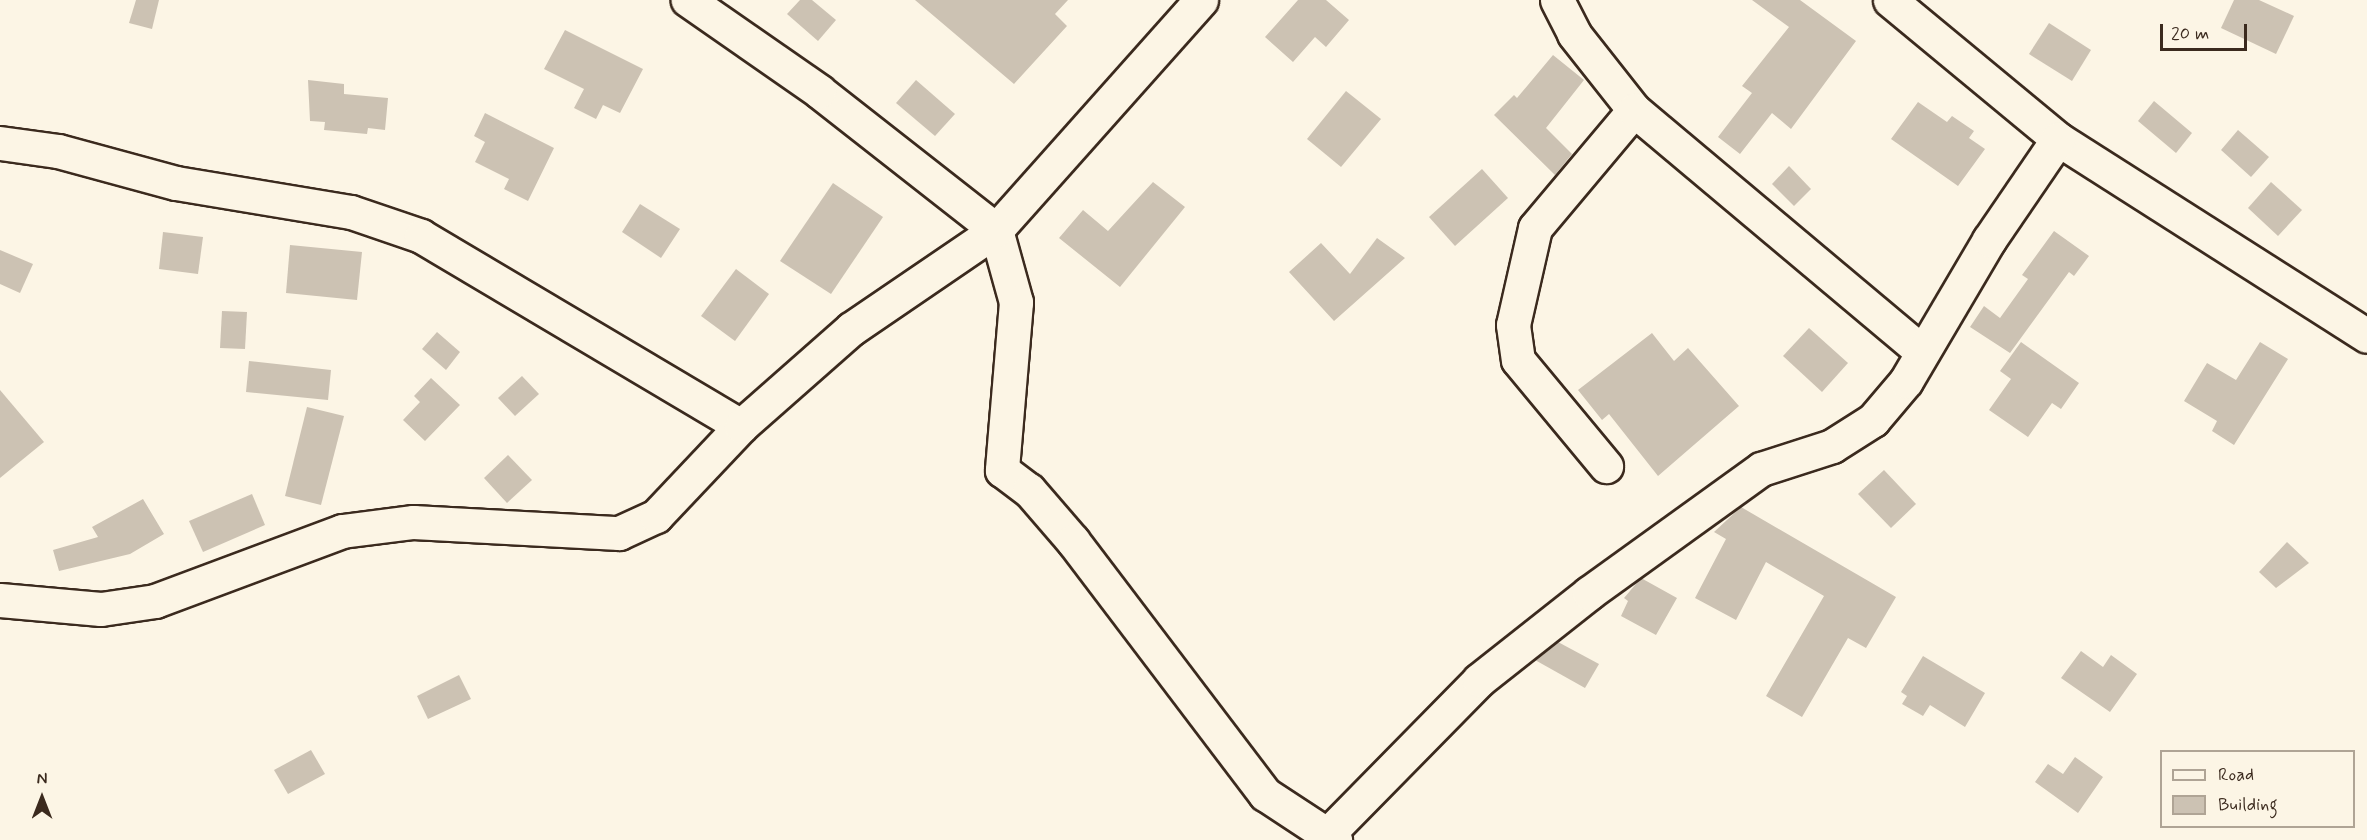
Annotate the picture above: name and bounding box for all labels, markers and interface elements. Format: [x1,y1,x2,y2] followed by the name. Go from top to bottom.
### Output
[2163,12,2250,50] scale bar
[2171,22,2209,46] text: 20 m
[2160,750,2355,828] legend
[2218,763,2254,787] text: Road
[12,768,72,828] north arrow
[37,769,47,790] text: N
[2218,793,2278,817] text: Building

